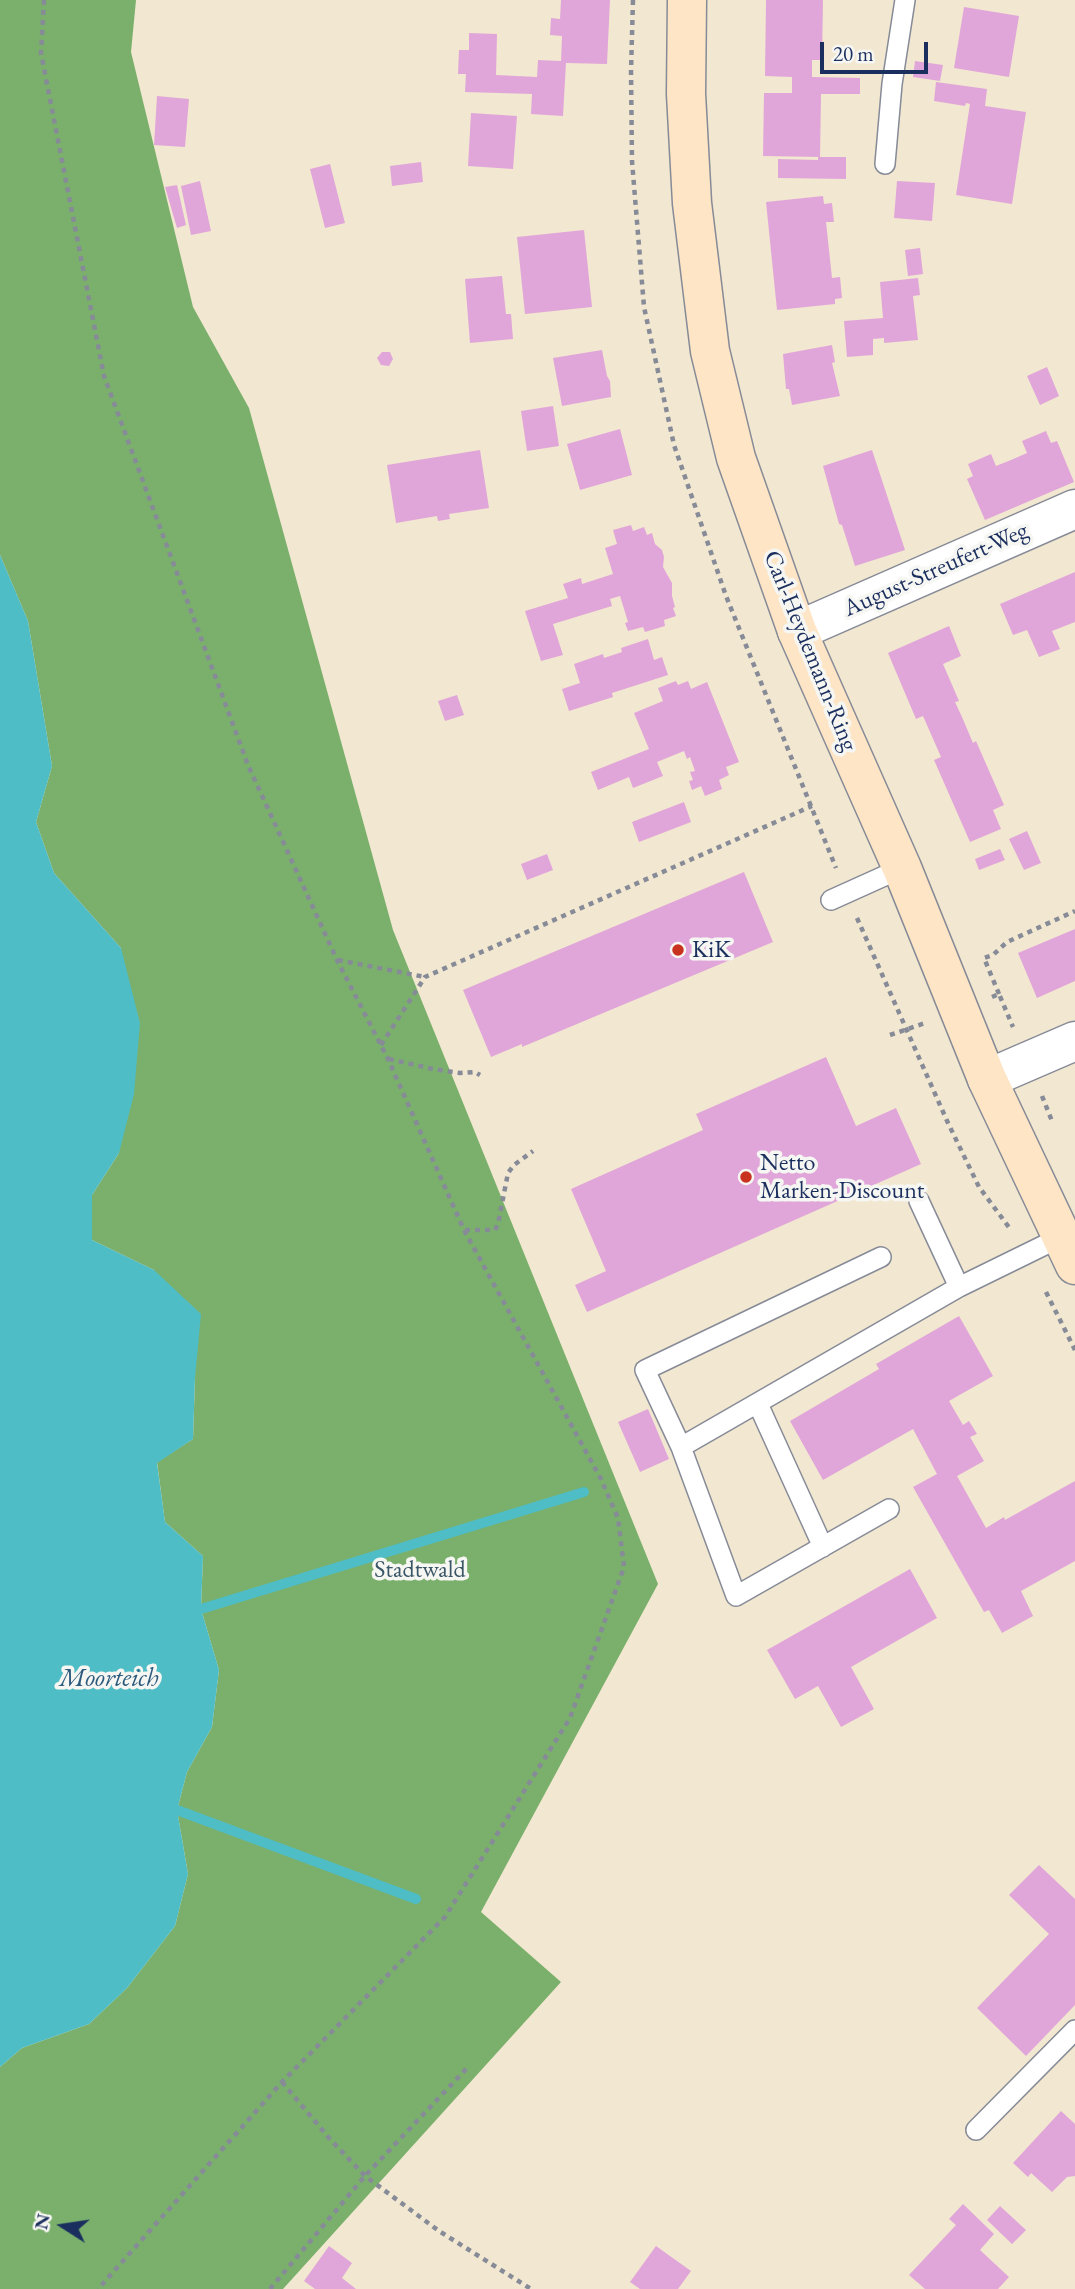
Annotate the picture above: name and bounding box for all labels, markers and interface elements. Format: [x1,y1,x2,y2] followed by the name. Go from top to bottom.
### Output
[823,28,932,72] scale bar
[833,40,874,67] text: 20 m
[839,516,1033,624] street label: August-Streufert-Weg
[757,547,863,755] street label: Carl-Heydemann-Ring
[692,936,731,964] place label: KiK
[670,942,686,958] marker: KiK
[760,1149,924,1205] place label: Netto Marken-Discount
[738,1169,754,1185] marker: Netto Marken-Discount
[374,1556,466,1584] park label: Stadtwald
[59,1663,159,1695] water label: Moorteich
[28,2191,98,2261] north arrow
[28,2211,56,2232] text: N

